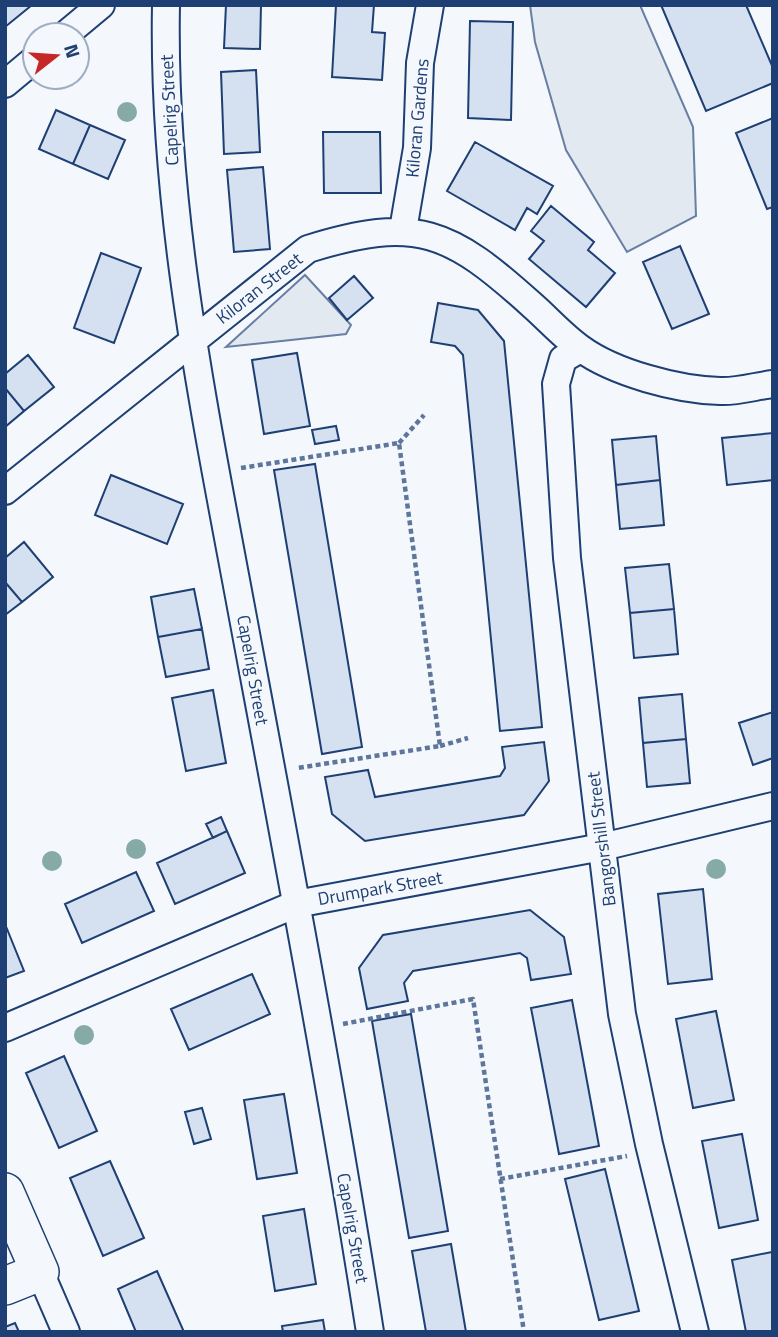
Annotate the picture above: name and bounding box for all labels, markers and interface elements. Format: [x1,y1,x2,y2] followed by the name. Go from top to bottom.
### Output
[21,21,91,91] north arrow
[57,40,89,61] text: N
[153,53,185,166] street label: Capelrig Street
[398,57,436,179] street label: Kiloran Gardens
[210,245,308,330] street label: Kiloran Street
[230,613,276,728] street label: Capelrig Street
[579,769,623,908] street label: Bangorshill Street
[316,864,445,912] street label: Drumpark Street
[330,1171,376,1286] street label: Capelrig Street

